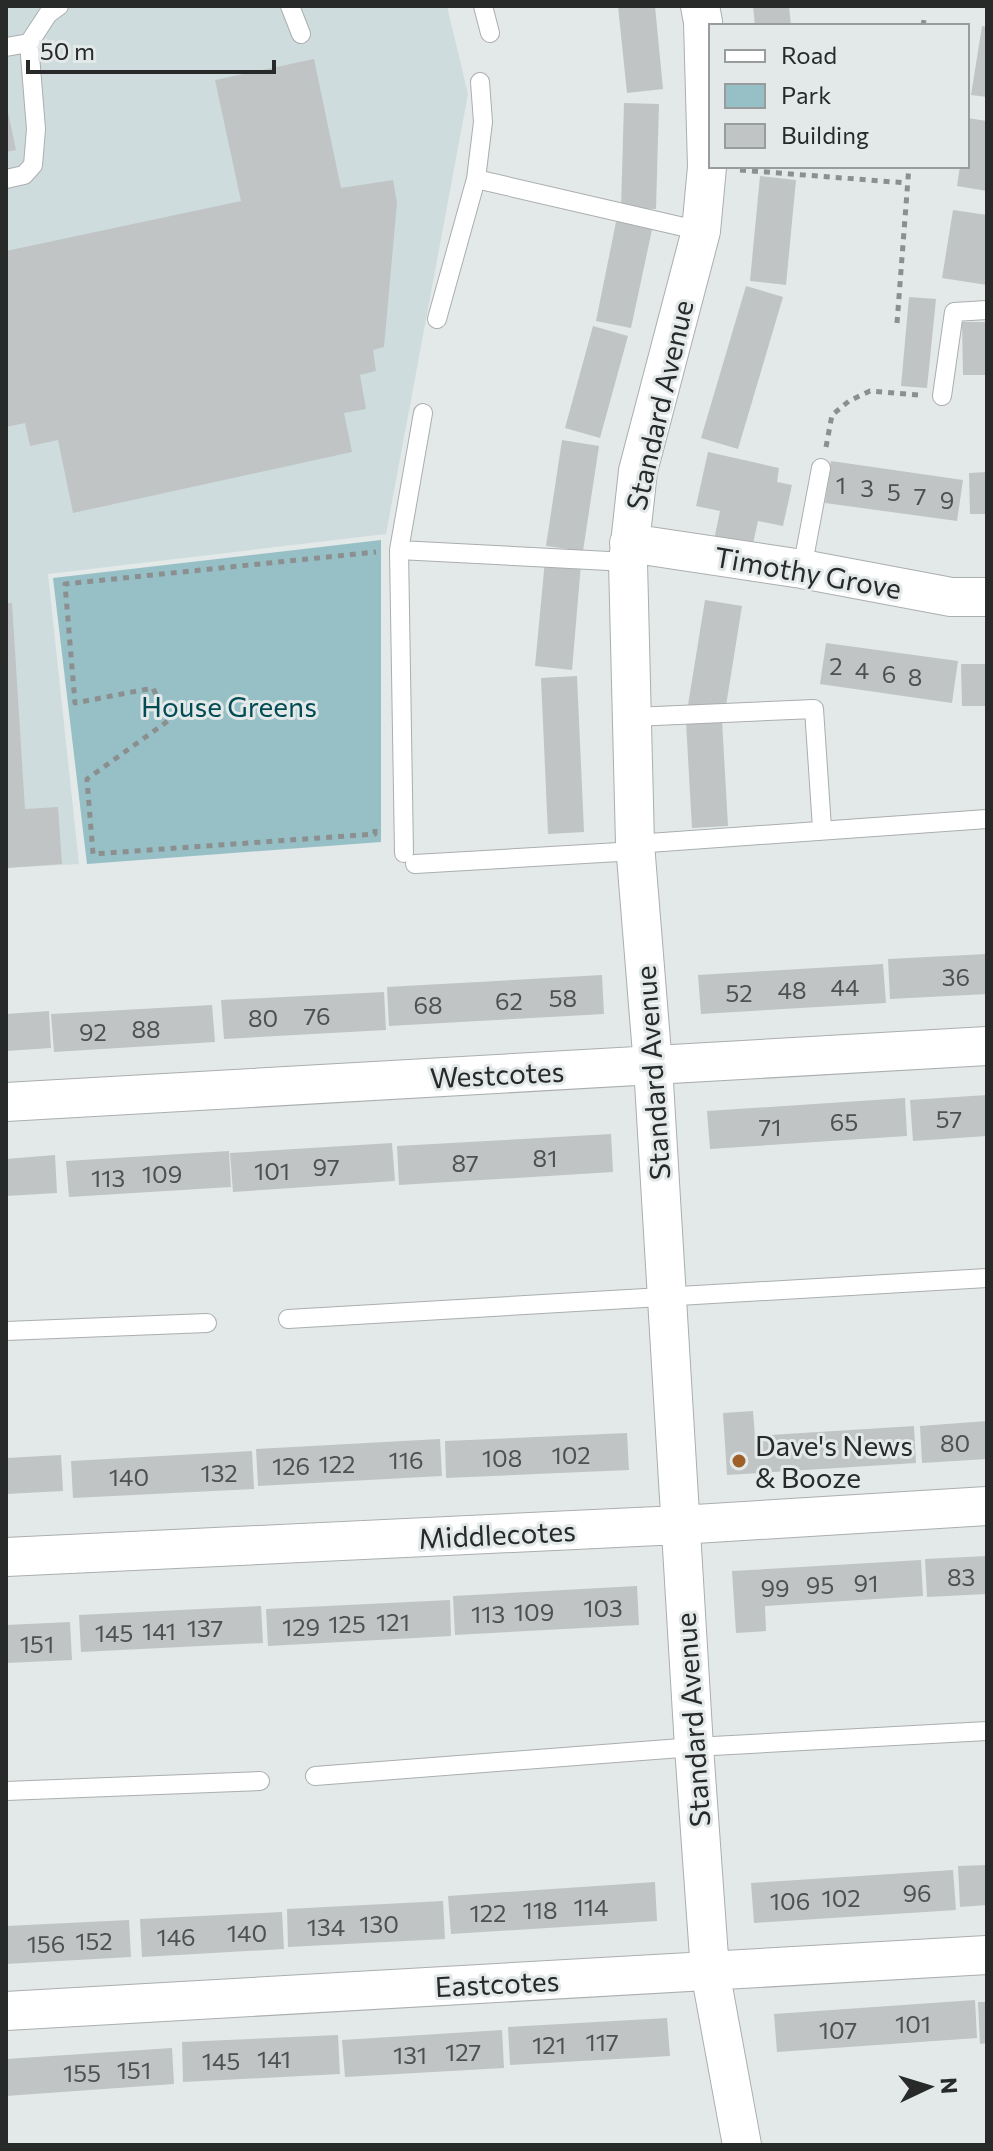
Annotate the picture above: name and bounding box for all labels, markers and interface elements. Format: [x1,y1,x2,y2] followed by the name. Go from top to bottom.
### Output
[28,24,274,74] scale bar
[709,24,969,168] legend
[40,36,95,65] text: 50 m
[781,40,837,69] text: Road
[781,80,831,109] text: Park
[781,120,869,149] text: Building
[618,297,700,513] street label: Standard Avenue
[836,470,846,499] house number: 1
[860,473,874,502] house number: 3
[887,477,901,506] house number: 5
[914,481,926,510] house number: 7
[940,485,954,514] house number: 9
[712,539,904,605] street label: Timothy Grove
[829,651,843,680] house number: 2
[855,655,869,684] house number: 4
[882,659,896,688] house number: 6
[908,662,922,691] house number: 8
[141,689,317,723] park label: House Greens
[942,962,970,991] house number: 36
[628,965,676,1181] street label: Standard Avenue
[831,972,859,1001] house number: 44
[778,975,806,1004] house number: 48
[725,978,753,1007] house number: 52
[549,983,577,1012] house number: 58
[495,986,523,1015] house number: 62
[413,990,443,1019] house number: 68
[303,1001,331,1030] house number: 76
[248,1003,278,1032] house number: 80
[131,1014,161,1043] house number: 88
[79,1017,107,1046] house number: 92
[429,1054,565,1094] street label: Westcotes
[936,1104,962,1133] house number: 57
[830,1107,858,1136] house number: 65
[759,1112,781,1141] house number: 71
[533,1143,557,1172] house number: 81
[451,1148,479,1177] house number: 87
[312,1152,340,1181] house number: 97
[254,1156,290,1185] house number: 101
[142,1159,182,1188] house number: 109
[91,1163,125,1192] house number: 113
[755,1428,913,1494] place label: Dave's News & Booze
[940,1428,970,1457] house number: 80
[551,1440,591,1469] house number: 102
[482,1443,522,1472] house number: 108
[388,1445,424,1474] house number: 116
[319,1449,355,1478] house number: 122
[272,1451,310,1480] house number: 126
[730,1452,748,1470] marker: Dave's News & Booze
[200,1458,238,1487] house number: 132
[109,1462,149,1491] house number: 140
[418,1513,576,1555] street label: Middlecotes
[947,1562,975,1591] house number: 83
[854,1568,878,1597] house number: 91
[806,1570,834,1599] house number: 95
[760,1573,790,1602] house number: 99
[583,1593,623,1622] house number: 103
[514,1597,554,1626] house number: 109
[471,1599,505,1628] house number: 113
[376,1607,410,1636] house number: 121
[328,1609,366,1638] house number: 125
[282,1612,320,1641] house number: 129
[668,1612,716,1828] street label: Standard Avenue
[187,1613,223,1642] house number: 137
[142,1616,176,1645] house number: 141
[95,1618,133,1647] house number: 145
[20,1629,54,1658] house number: 151
[902,1878,932,1907] house number: 96
[821,1883,861,1912] house number: 102
[770,1886,810,1915] house number: 106
[574,1892,608,1921] house number: 114
[522,1895,558,1924] house number: 118
[470,1898,506,1927] house number: 122
[359,1909,399,1938] house number: 130
[307,1912,345,1941] house number: 134
[227,1918,267,1947] house number: 140
[156,1922,196,1951] house number: 146
[75,1926,113,1955] house number: 152
[27,1929,65,1958] house number: 156
[434,1963,560,2003] street label: Eastcotes
[895,2009,931,2038] house number: 101
[819,2015,857,2044] house number: 107
[585,2027,619,2056] house number: 117
[532,2030,566,2059] house number: 121
[445,2037,481,2066] house number: 127
[393,2040,427,2069] house number: 131
[257,2044,291,2073] house number: 141
[202,2046,240,2075] house number: 145
[889,2047,969,2127] north arrow
[117,2055,151,2084] house number: 151
[63,2058,101,2087] house number: 155
[935,2076,963,2095] text: N

